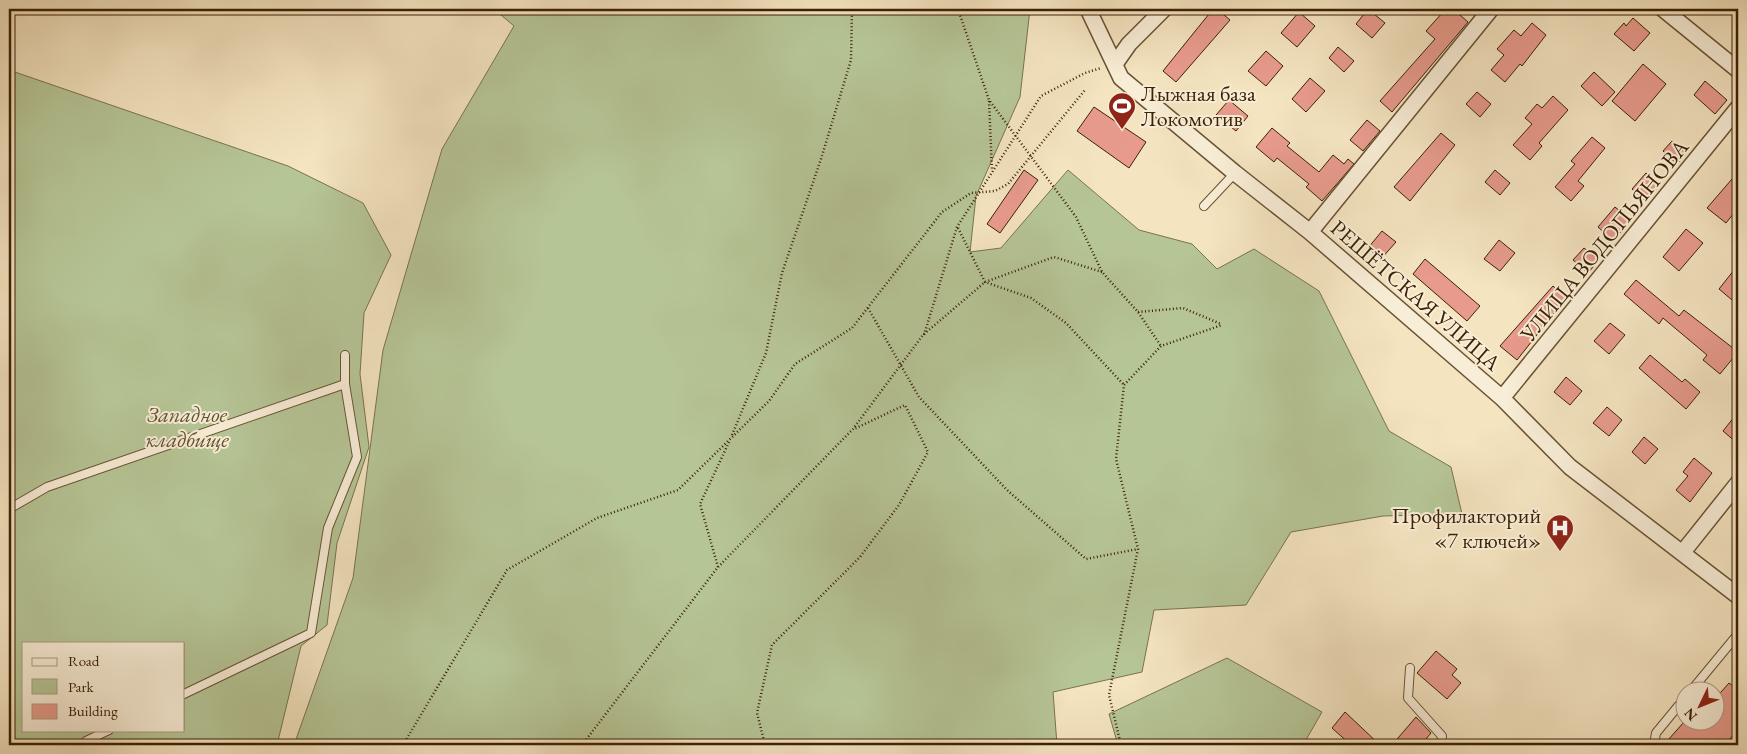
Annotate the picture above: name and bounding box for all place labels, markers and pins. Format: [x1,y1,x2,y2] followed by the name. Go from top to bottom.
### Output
[1141,79,1256,133] place label: Лыжная база Локомотив
[1107,91,1137,130] sports icon: Лыжная база Локомотив
[1392,501,1541,555] place label: Профилакторий «7 ключей»
[1545,513,1575,552] hospital icon: Профилакторий «7 ключей»

